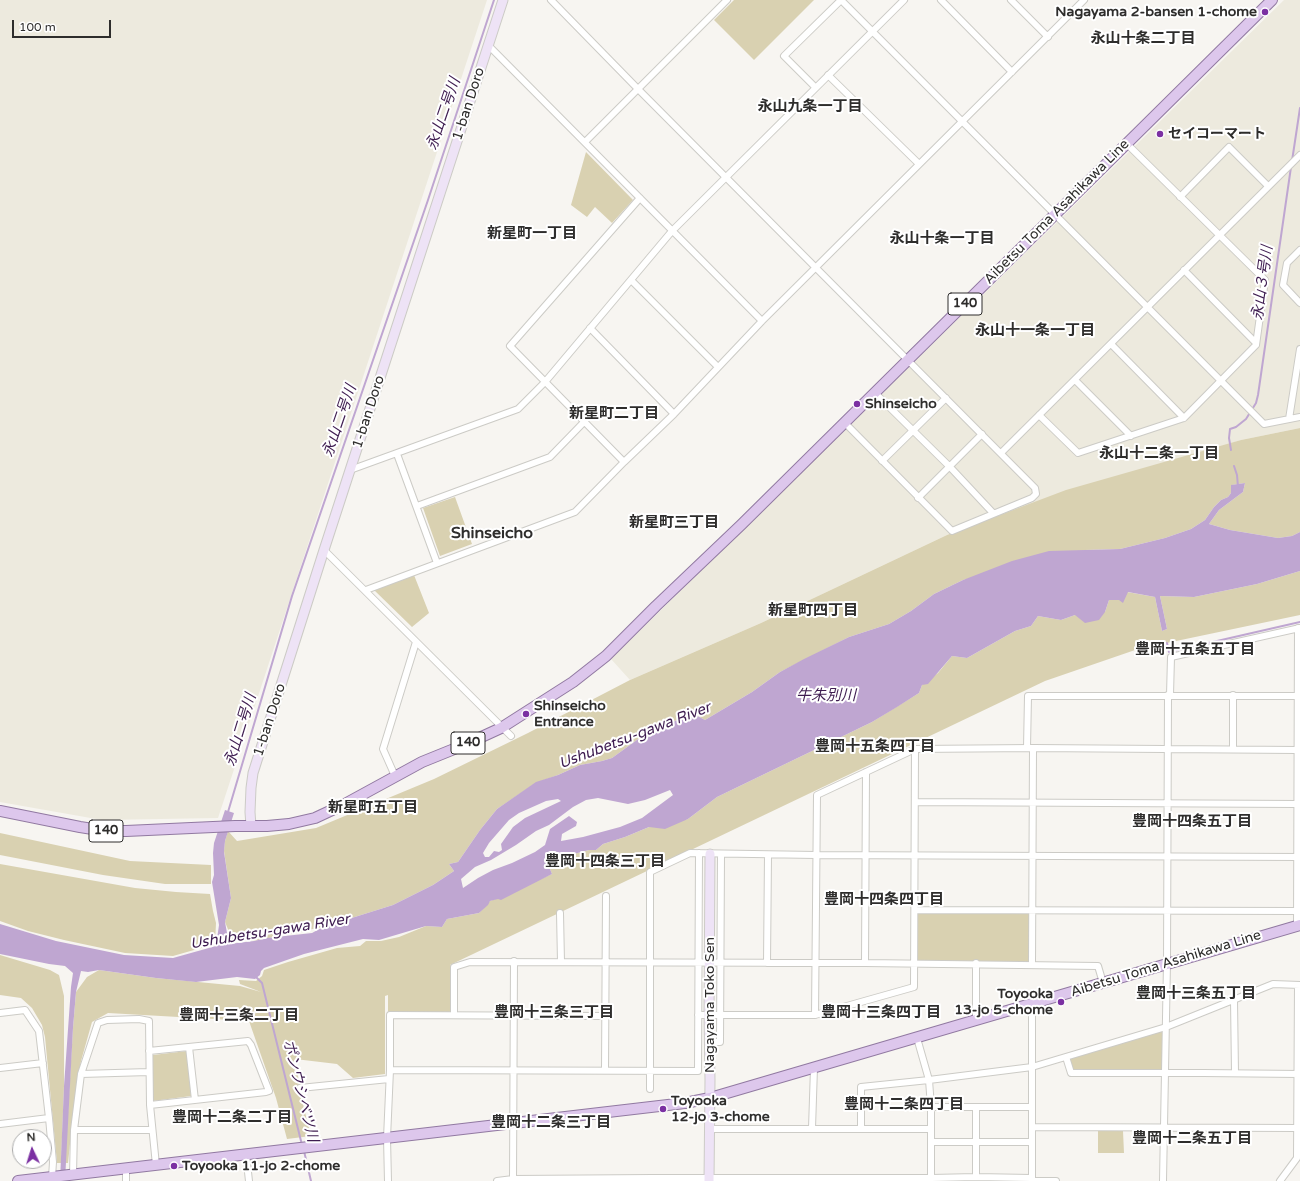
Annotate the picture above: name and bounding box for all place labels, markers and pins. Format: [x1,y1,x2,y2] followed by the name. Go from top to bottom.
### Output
[1055,4,1257,20] place label: Nagayama 2-bansen 1-chome
[1260,7,1270,17] marker: Nagayama 2-bansen 1-chome
[1168,126,1266,142] place label: セイコーマート
[1155,129,1165,139] marker: セイコーマート
[865,396,937,412] place label: Shinseicho
[852,399,862,409] marker: Shinseicho
[534,698,606,730] place label: Shinseicho Entrance
[521,709,531,719] marker: Shinseicho Entrance
[954,986,1053,1018] place label: Toyooka 13-jo 5-chome
[1056,997,1066,1007] marker: Toyooka 13-jo 5-chome
[671,1093,770,1126] place label: Toyooka 12-jo 3-chome
[658,1104,668,1114] marker: Toyooka 12-jo 3-chome
[182,1158,340,1174] place label: Toyooka 11-jo 2-chome
[169,1161,179,1171] marker: Toyooka 11-jo 2-chome

